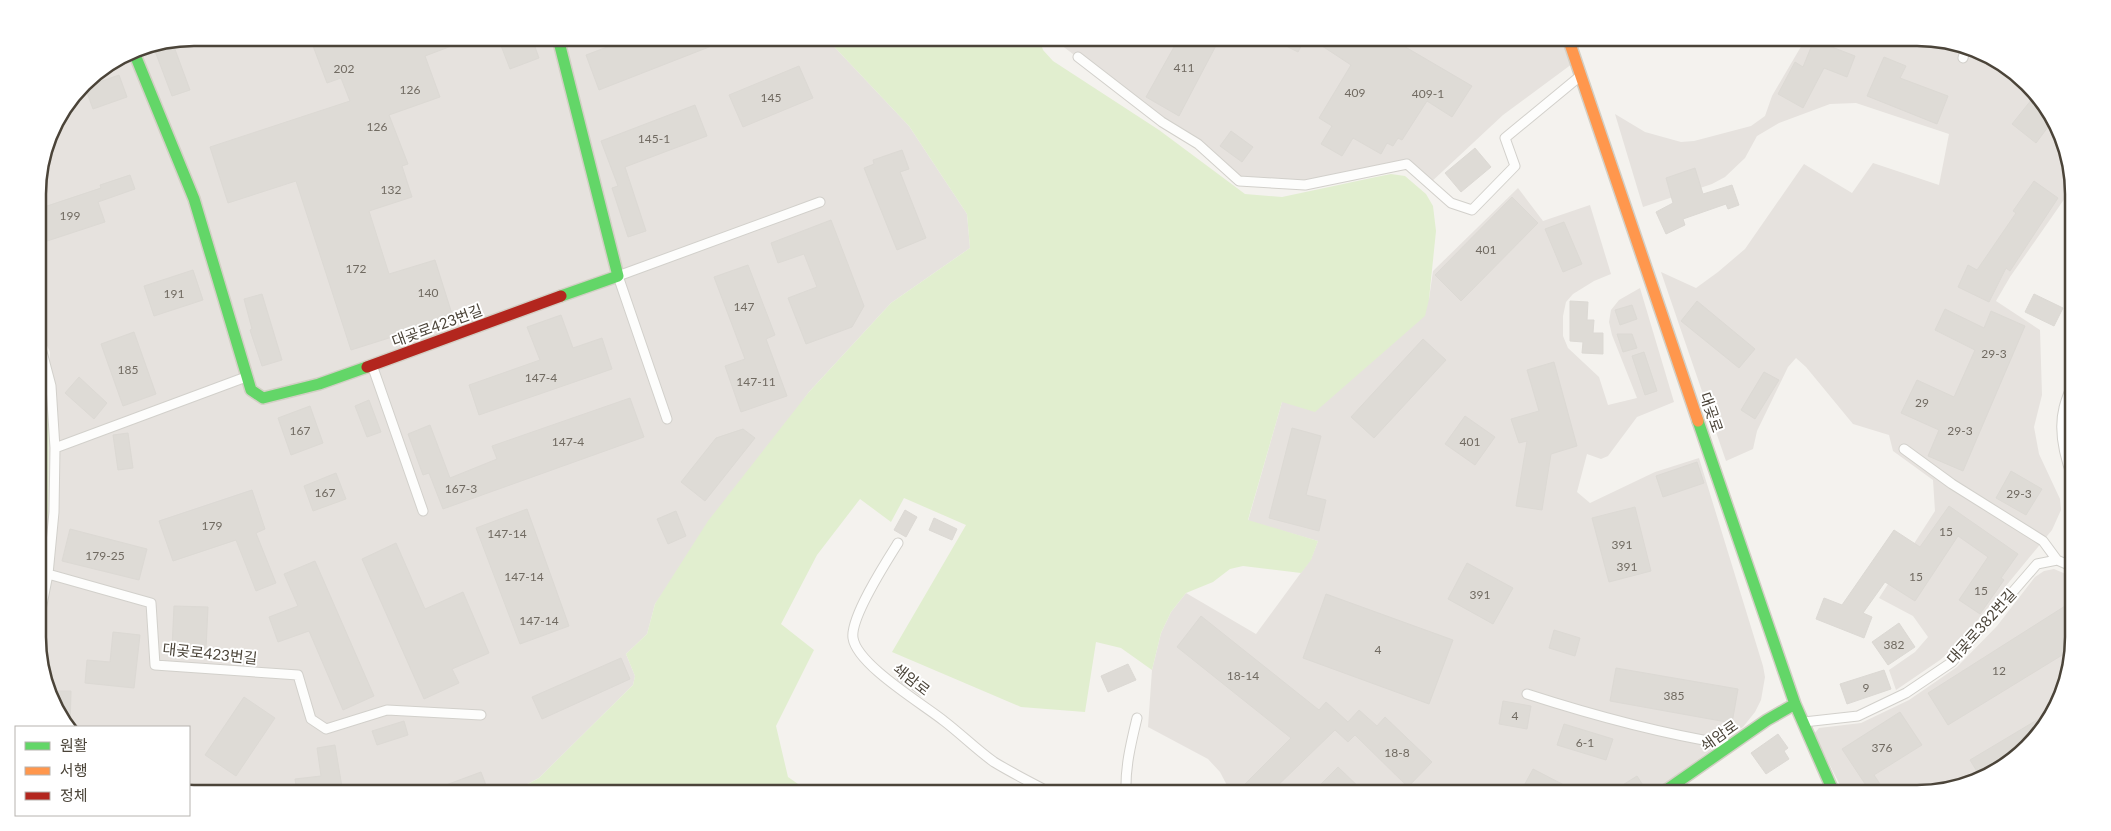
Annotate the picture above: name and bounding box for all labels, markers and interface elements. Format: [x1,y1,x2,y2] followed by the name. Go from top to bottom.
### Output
[1174,60,1194,75] house number: 411
[334,61,354,76] house number: 202
[400,82,420,97] house number: 126
[1345,85,1365,100] house number: 409
[1412,86,1444,101] house number: 409-1
[761,90,781,105] house number: 145
[367,119,387,134] house number: 126
[638,131,670,146] house number: 145-1
[381,182,401,197] house number: 132
[60,208,80,223] house number: 199
[1476,242,1496,257] house number: 401
[346,261,366,276] house number: 172
[418,285,438,300] house number: 140
[164,286,184,301] house number: 191
[734,299,754,314] house number: 147
[389,300,485,350] street label: 대곶로423번길
[1981,346,2007,361] house number: 29-3
[118,362,138,377] house number: 185
[525,370,557,385] house number: 147-4
[736,374,776,389] house number: 147-11
[1697,389,1727,435] street label: 대곶로
[1915,395,1929,410] house number: 29
[290,423,310,438] house number: 167
[1947,423,1973,438] house number: 29-3
[552,434,584,449] house number: 147-4
[1460,434,1480,449] house number: 401
[445,481,477,496] house number: 167-3
[315,485,335,500] house number: 167
[2006,486,2032,501] house number: 29-3
[202,518,222,533] house number: 179
[1939,524,1953,539] house number: 15
[487,526,527,541] house number: 147-14
[1612,537,1632,552] house number: 391
[85,548,125,563] house number: 179-25
[1617,559,1637,574] house number: 391
[504,569,544,584] house number: 147-14
[1909,569,1923,584] house number: 15
[1974,583,1988,598] house number: 15
[1942,585,2020,667] street label: 대곶로382번길
[1470,587,1490,602] house number: 391
[519,613,559,628] house number: 147-14
[1884,637,1904,652] house number: 382
[162,639,258,667] street label: 대곶로423번길
[1375,642,1382,657] house number: 4
[890,659,934,699] street label: 쇄암로
[1992,663,2006,678] house number: 12
[1227,668,1259,683] house number: 18-14
[1863,680,1870,695] house number: 9
[1664,688,1684,703] house number: 385
[1512,708,1519,723] house number: 4
[1697,716,1741,754] street label: 쇄암로
[15,726,190,816] legend
[1576,735,1594,750] house number: 6-1
[60,736,88,754] text: 원활
[1872,740,1892,755] house number: 376
[1384,745,1410,760] house number: 18-8
[60,761,88,779] text: 서행
[60,786,88,804] text: 정체

